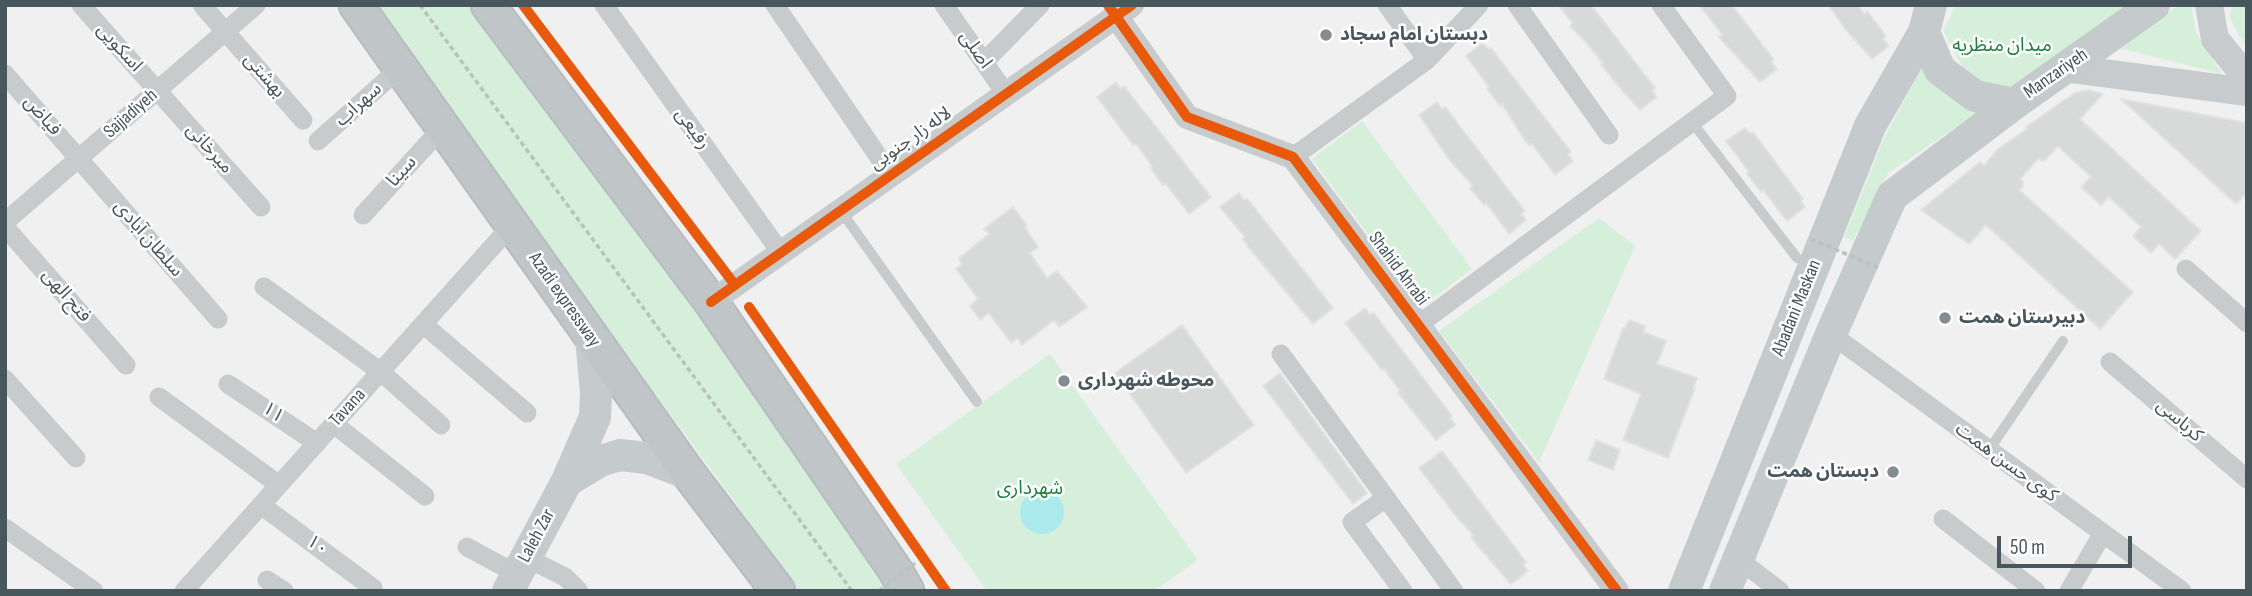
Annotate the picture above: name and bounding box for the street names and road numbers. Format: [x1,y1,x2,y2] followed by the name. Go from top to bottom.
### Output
[91,19,147,77] street label: اسکویی
[954,27,996,73] street label: اصلی
[2020,44,2092,104] street label: Manzariyeh
[238,49,290,103] street label: بهشتی
[331,78,387,132] street label: سهراب
[99,84,163,144] street label: Sajjadiyeh
[18,91,66,141] street label: فیاض
[866,102,956,176] street label: لاله زار جنوبی
[669,104,715,154] street label: رفیعی
[181,119,237,179] street label: میرخانی
[382,152,422,192] street label: سینا
[108,196,188,282] street label: سلطان آبادی
[1363,228,1433,310] street label: Shahid Ahrabi
[523,248,605,352] street label: Azadi expressway
[1767,257,1827,359] street label: Abadani Maskan
[36,264,96,328] street label: فتح الهی
[325,384,371,432] street label: Tavana
[2151,395,2207,447] street label: کرباسی
[258,397,288,429] street label: ۱۱
[1950,418,2062,508] street label: کوی حسن همت
[514,505,560,567] street label: Laleh Zar
[302,530,332,562] street label: ۱۰

